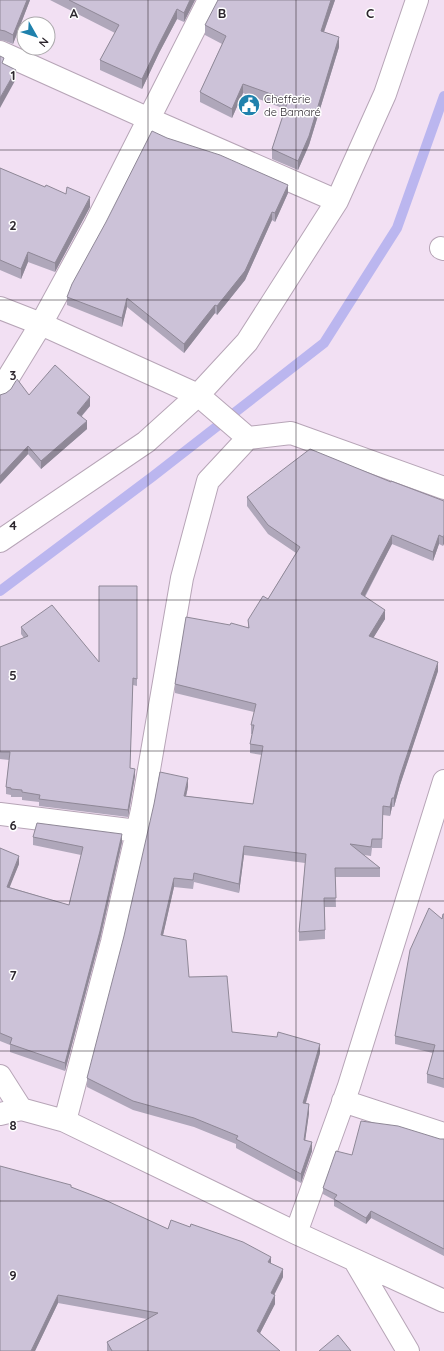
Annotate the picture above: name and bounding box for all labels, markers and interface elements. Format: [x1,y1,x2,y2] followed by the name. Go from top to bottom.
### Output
[70,5,79,21] text: A
[218,5,226,21] text: B
[366,5,374,21] text: C
[16,16,56,56] north arrow
[36,35,52,50] text: N
[10,67,16,83] text: 1
[236,92,262,118] public building icon: Chefferie de Bamaré
[264,92,321,119] place label: Chefferie de Bamaré
[9,217,17,233] text: 2
[10,367,17,383] text: 3
[9,517,17,533] text: 4
[9,667,17,683] text: 5
[9,817,17,833] text: 6
[9,967,17,983] text: 7
[9,1117,17,1133] text: 8
[9,1267,17,1283] text: 9

